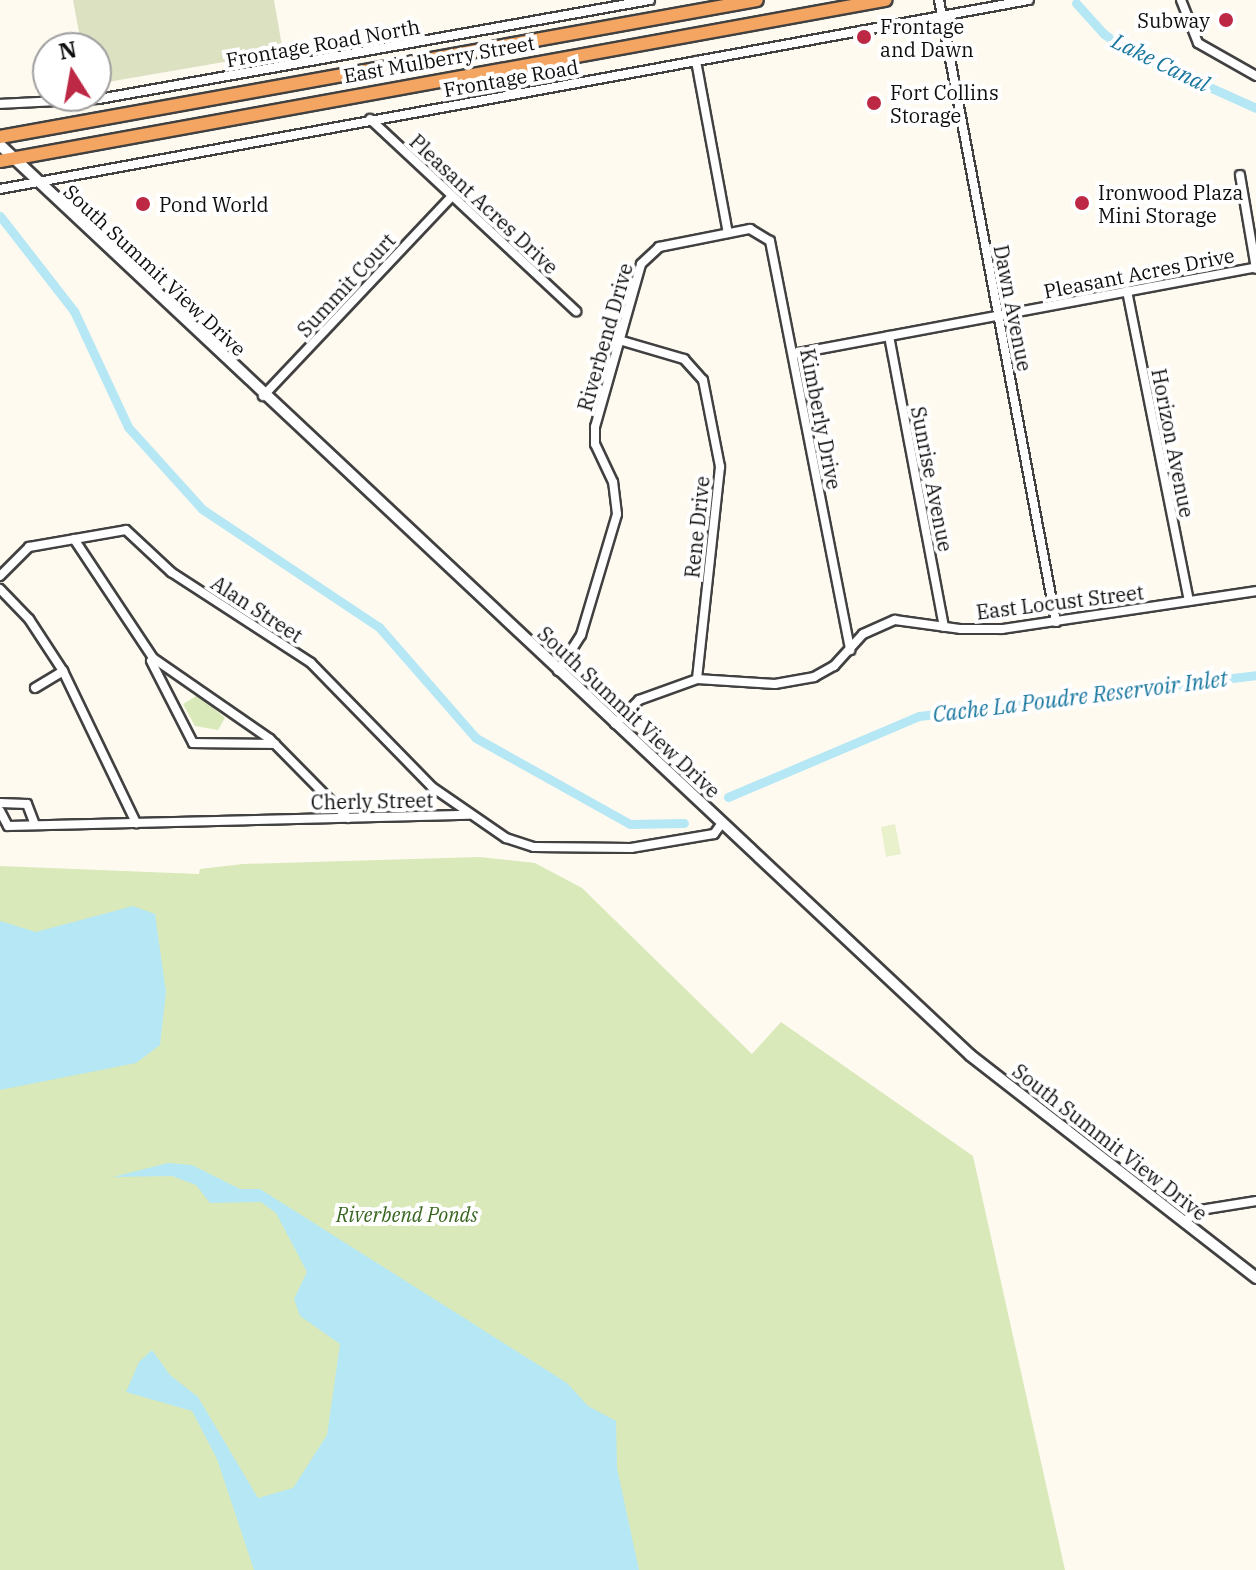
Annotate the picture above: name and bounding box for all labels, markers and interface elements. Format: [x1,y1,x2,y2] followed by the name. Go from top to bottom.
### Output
[1137,8,1210,32] place label: Subway
[1217,11,1235,29] marker: Subway
[224,14,422,72] street label: Frontage Road North
[880,14,974,61] place label: Frontage and Dawn
[1108,27,1214,97] water label: Lake Canal
[855,28,873,46] marker: Frontage and Dawn
[342,30,536,88] street label: East Mulberry Street
[32,32,112,112] north arrow
[56,34,79,66] text: N
[442,54,580,102] street label: Frontage Road
[890,80,999,127] place label: Fort Collins Storage
[865,94,883,112] marker: Fort Collins Storage
[405,129,563,279] street label: Pleasant Acres Drive
[59,179,251,361] street label: South Summit View Drive
[1098,180,1243,227] place label: Ironwood Plaza Mini Storage
[159,192,269,216] place label: Pond World
[1073,194,1091,212] marker: Ironwood Plaza Mini Storage
[134,195,152,213] marker: Pond World
[292,228,400,342] street label: Summit Court
[989,243,1037,373] street label: Dawn Avenue
[1042,243,1236,303] street label: Pleasant Acres Drive
[572,260,638,414] street label: Riverbend Drive
[796,347,846,491] street label: Kimberly Drive
[1147,367,1199,519] street label: Horizon Avenue
[906,404,958,554] street label: Sunrise Avenue
[680,475,714,579] street label: Rene Drive
[207,571,307,647] street label: Alan Street
[975,580,1145,624] street label: East Locust Street
[533,621,725,803] street label: South Summit View Drive
[931,665,1229,727] water label: Cache La Poudre Reservoir Inlet
[311,788,433,814] street label: Cherly Street
[1008,1059,1212,1225] street label: South Summit View Drive
[336,1202,478,1226] park label: Riverbend Ponds

